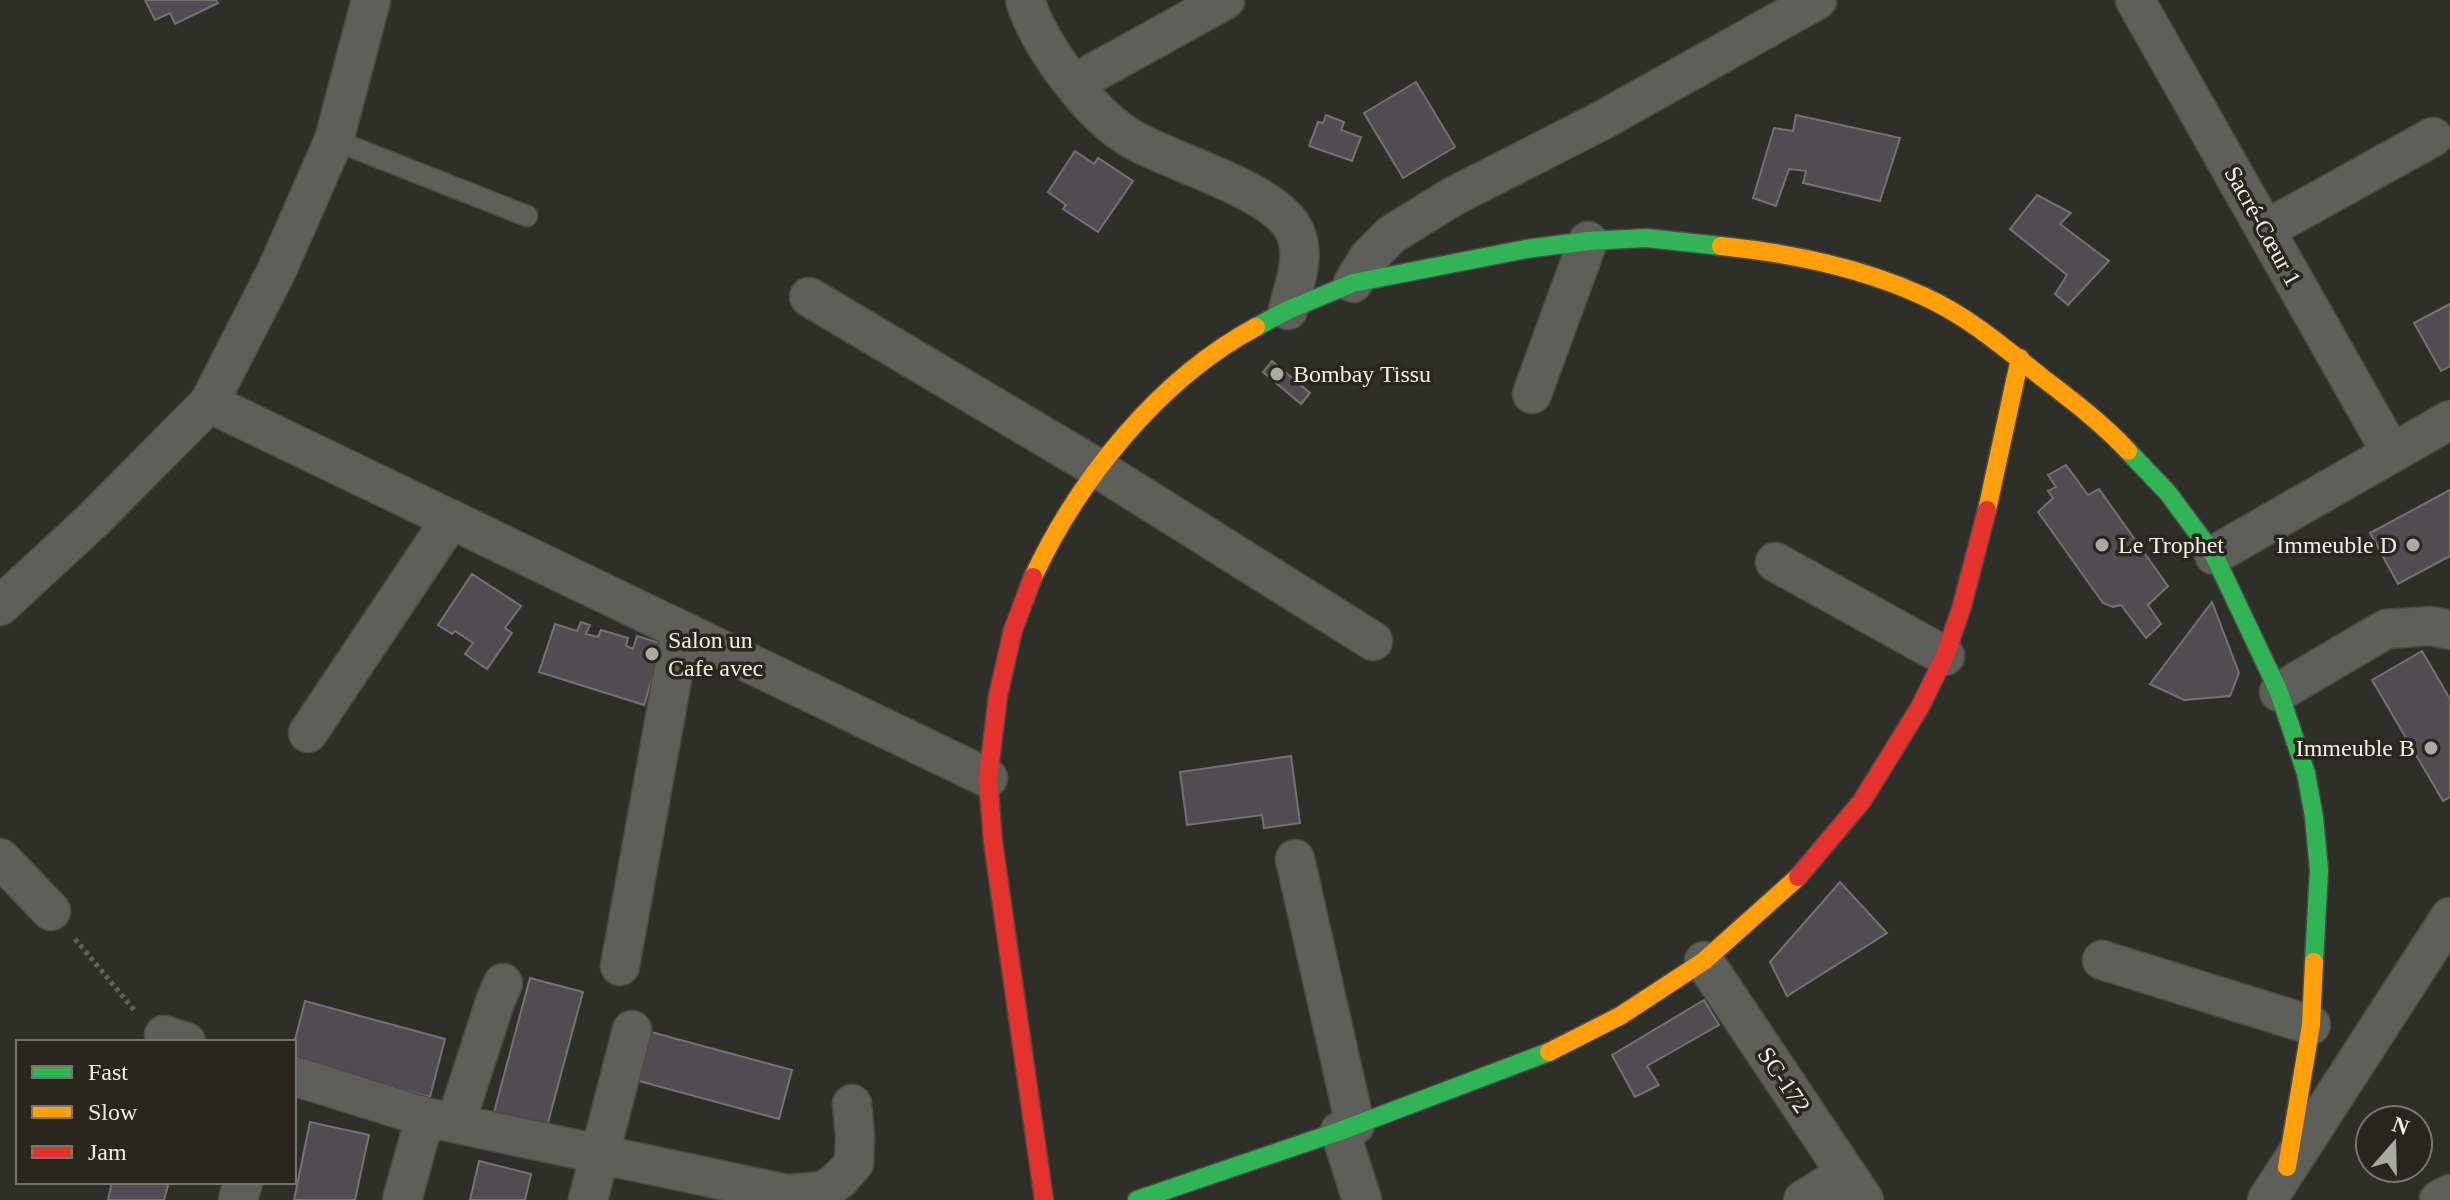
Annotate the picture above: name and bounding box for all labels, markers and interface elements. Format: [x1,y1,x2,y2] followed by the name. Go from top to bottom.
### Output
[2219,162,2307,290] street label: Sacré-Cœur 1
[1293,361,1431,387] place label: Bombay Tissu
[1268,365,1286,383] marker: Bombay Tissu
[2118,532,2224,558] place label: Le Trophet
[2276,532,2397,558] place label: Immeuble D
[2093,536,2111,554] marker: Le Trophet
[2404,536,2422,554] marker: Immeuble D
[668,627,763,681] place label: Salon un Cafe avec
[643,645,661,663] marker: Salon un Cafe avec
[2296,735,2415,761] place label: Immeuble B
[2422,739,2440,757] marker: Immeuble B
[16,1040,296,1184] legend
[1753,1042,1815,1118] street label: SC-172
[88,1059,128,1085] text: Fast
[88,1099,138,1125] text: Slow
[2354,1104,2434,1184] north arrow
[2389,1111,2413,1140] text: N
[88,1139,127,1165] text: Jam

